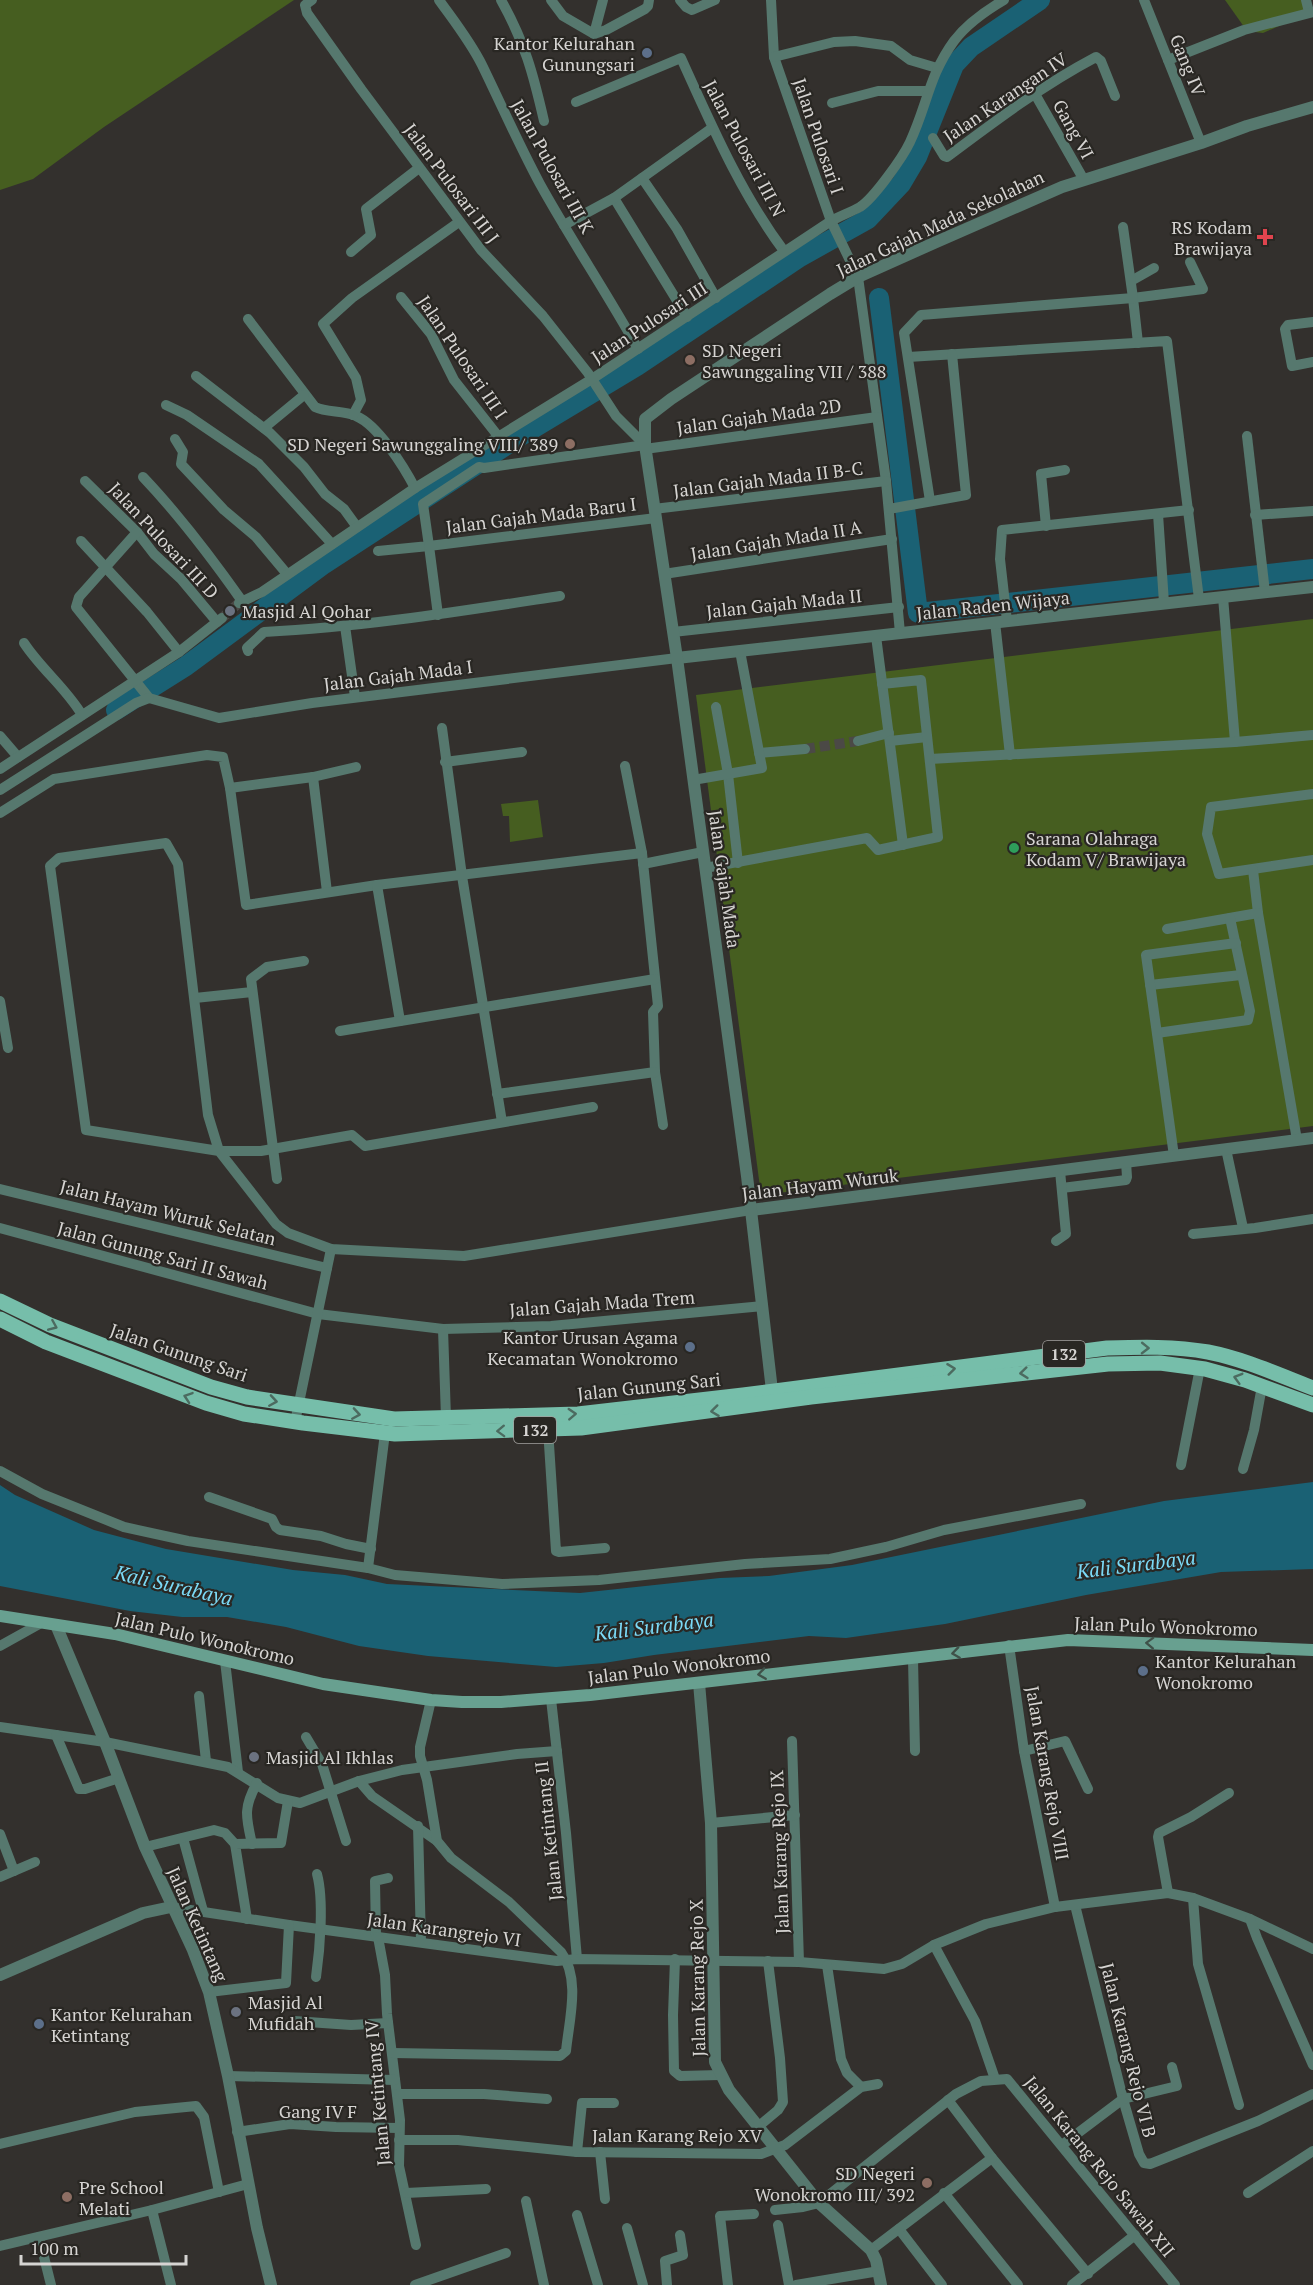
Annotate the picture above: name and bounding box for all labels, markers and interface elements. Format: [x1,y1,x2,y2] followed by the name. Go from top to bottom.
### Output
[494,31,635,76] place label: Kantor Kelurahan Gunungsari
[1165,31,1211,100] street label: Gang IV
[640,46,654,60] marker: Kantor Kelurahan Gunungsari
[938,46,1072,147] street label: Jalan Karangan IV
[788,75,850,197] street label: Jalan Pulosari I
[699,76,791,220] street label: Jalan Pulosari III N
[506,95,600,238] street label: Jalan Pulosari III K
[1048,95,1100,163] street label: Gang VI
[399,118,505,248] street label: Jalan Pulosari III J
[832,164,1048,282] street label: Jalan Gajah Mada Sekolahan
[1171,215,1252,260] place label: RS Kodam Brawijaya
[1256,228,1274,246] marker: RS Kodam Brawijaya
[586,275,712,369] street label: Jalan Pulosari III
[413,290,513,424] street label: Jalan Pulosari III I
[702,338,886,383] place label: SD Negeri Sawunggaling VII / 388
[683,353,697,367] marker: SD Negeri Sawunggaling VII / 388
[675,393,843,439] street label: Jalan Gajah Mada 2D
[287,432,558,456] place label: SD Negeri Sawunggaling VIII/ 389
[563,437,577,451] marker: SD Negeri Sawunggaling VIII/ 389
[672,455,864,503] street label: Jalan Gajah Mada II B-C
[104,477,224,603] street label: Jalan Pulosari III D
[444,491,638,539] street label: Jalan Gajah Mada Baru I
[689,515,864,565] street label: Jalan Gajah Mada II A
[705,583,863,623] street label: Jalan Gajah Mada II
[915,585,1071,625] street label: Jalan Raden Wijaya
[242,599,371,623] place label: Masjid Al Qohar
[223,604,237,618] marker: Masjid Al Qohar
[322,654,474,696] street label: Jalan Gajah Mada I
[703,808,747,950] street label: Jalan Gajah Mada
[1026,826,1186,871] place label: Sarana Olahraga Kodam V/ Brawijaya
[1007,841,1021,855] marker: Sarana Olahraga Kodam V/ Brawijaya
[740,1162,900,1206] street label: Jalan Hayam Wuruk
[58,1174,279,1251] street label: Jalan Hayam Wuruk Selatan
[55,1215,271,1295] street label: Jalan Gunung Sari II Sawah
[509,1285,696,1321] street label: Jalan Gajah Mada Trem
[107,1317,251,1387] street label: Jalan Gunung Sari
[46,1319,57,1331] one-way arrow
[487,1325,678,1370] place label: Kantor Urusan Agama Kecamatan Wonokromo
[683,1340,697,1354] marker: Kantor Urusan Agama Kecamatan Wonokromo
[1043,1341,1085,1367] road number: 132
[1140,1341,1149,1354] one-way arrow
[946,1363,956,1375] one-way arrow
[1020,1366,1029,1379] one-way arrow
[576,1367,722,1405] street label: Jalan Gunung Sari
[1233,1373,1244,1385] one-way arrow
[183,1391,194,1404] one-way arrow
[268,1395,278,1407] one-way arrow
[711,1404,720,1416] one-way arrow
[352,1407,361,1419] one-way arrow
[567,1407,576,1420] one-way arrow
[514,1417,556,1443] road number: 132
[496,1424,505,1437] one-way arrow
[1074,1543,1197,1585] water label: Kali Surabaya
[112,1558,235,1612] water label: Kali Surabaya
[592,1605,715,1647] water label: Kali Surabaya
[113,1606,297,1670] street label: Jalan Pulo Wonokromo
[1074,1611,1258,1641] street label: Jalan Pulo Wonokromo
[1145,1636,1154,1649] one-way arrow
[586,1643,772,1689] street label: Jalan Pulo Wonokromo
[951,1646,960,1658] one-way arrow
[1155,1649,1297,1694] place label: Kantor Kelurahan Wonokromo
[1136,1664,1150,1678] marker: Kantor Kelurahan Wonokromo
[757,1668,766,1680] one-way arrow
[1021,1684,1075,1862] street label: Jalan Karang Rejo VIII
[266,1745,394,1769] place label: Masjid Al Ikhlas
[247,1750,261,1764] marker: Masjid Al Ikhlas
[529,1760,567,1902] street label: Jalan Ketintang II
[764,1770,794,1934] street label: Jalan Karang Rejo IX
[162,1863,234,1986] street label: Jalan Ketintang
[684,1899,710,2057] street label: Jalan Karang Rejo X
[365,1906,523,1952] street label: Jalan Karangrejo VI
[1096,1960,1162,2140] street label: Jalan Karang Rejo VI B
[248,1990,323,2035] place label: Masjid Al Mufidah
[51,2002,193,2047] place label: Kantor Kelurahan Ketintang
[229,2005,243,2019] marker: Masjid Al Mufidah
[32,2017,46,2031] marker: Kantor Kelurahan Ketintang
[359,2018,395,2167] street label: Jalan Ketintang IV
[1019,2070,1181,2262] street label: Jalan Karang Rejo Sawah XII
[279,2099,357,2123] street label: Gang IV F
[592,2123,763,2147] street label: Jalan Karang Rejo XV
[754,2161,915,2206] place label: SD Negeri Wonokromo III/ 392
[79,2175,164,2220] place label: Pre School Melati
[920,2176,934,2190] marker: SD Negeri Wonokromo III/ 392
[60,2190,74,2204] marker: Pre School Melati
[21,2228,186,2266] scale bar
[30,2236,79,2260] text: 100 m

